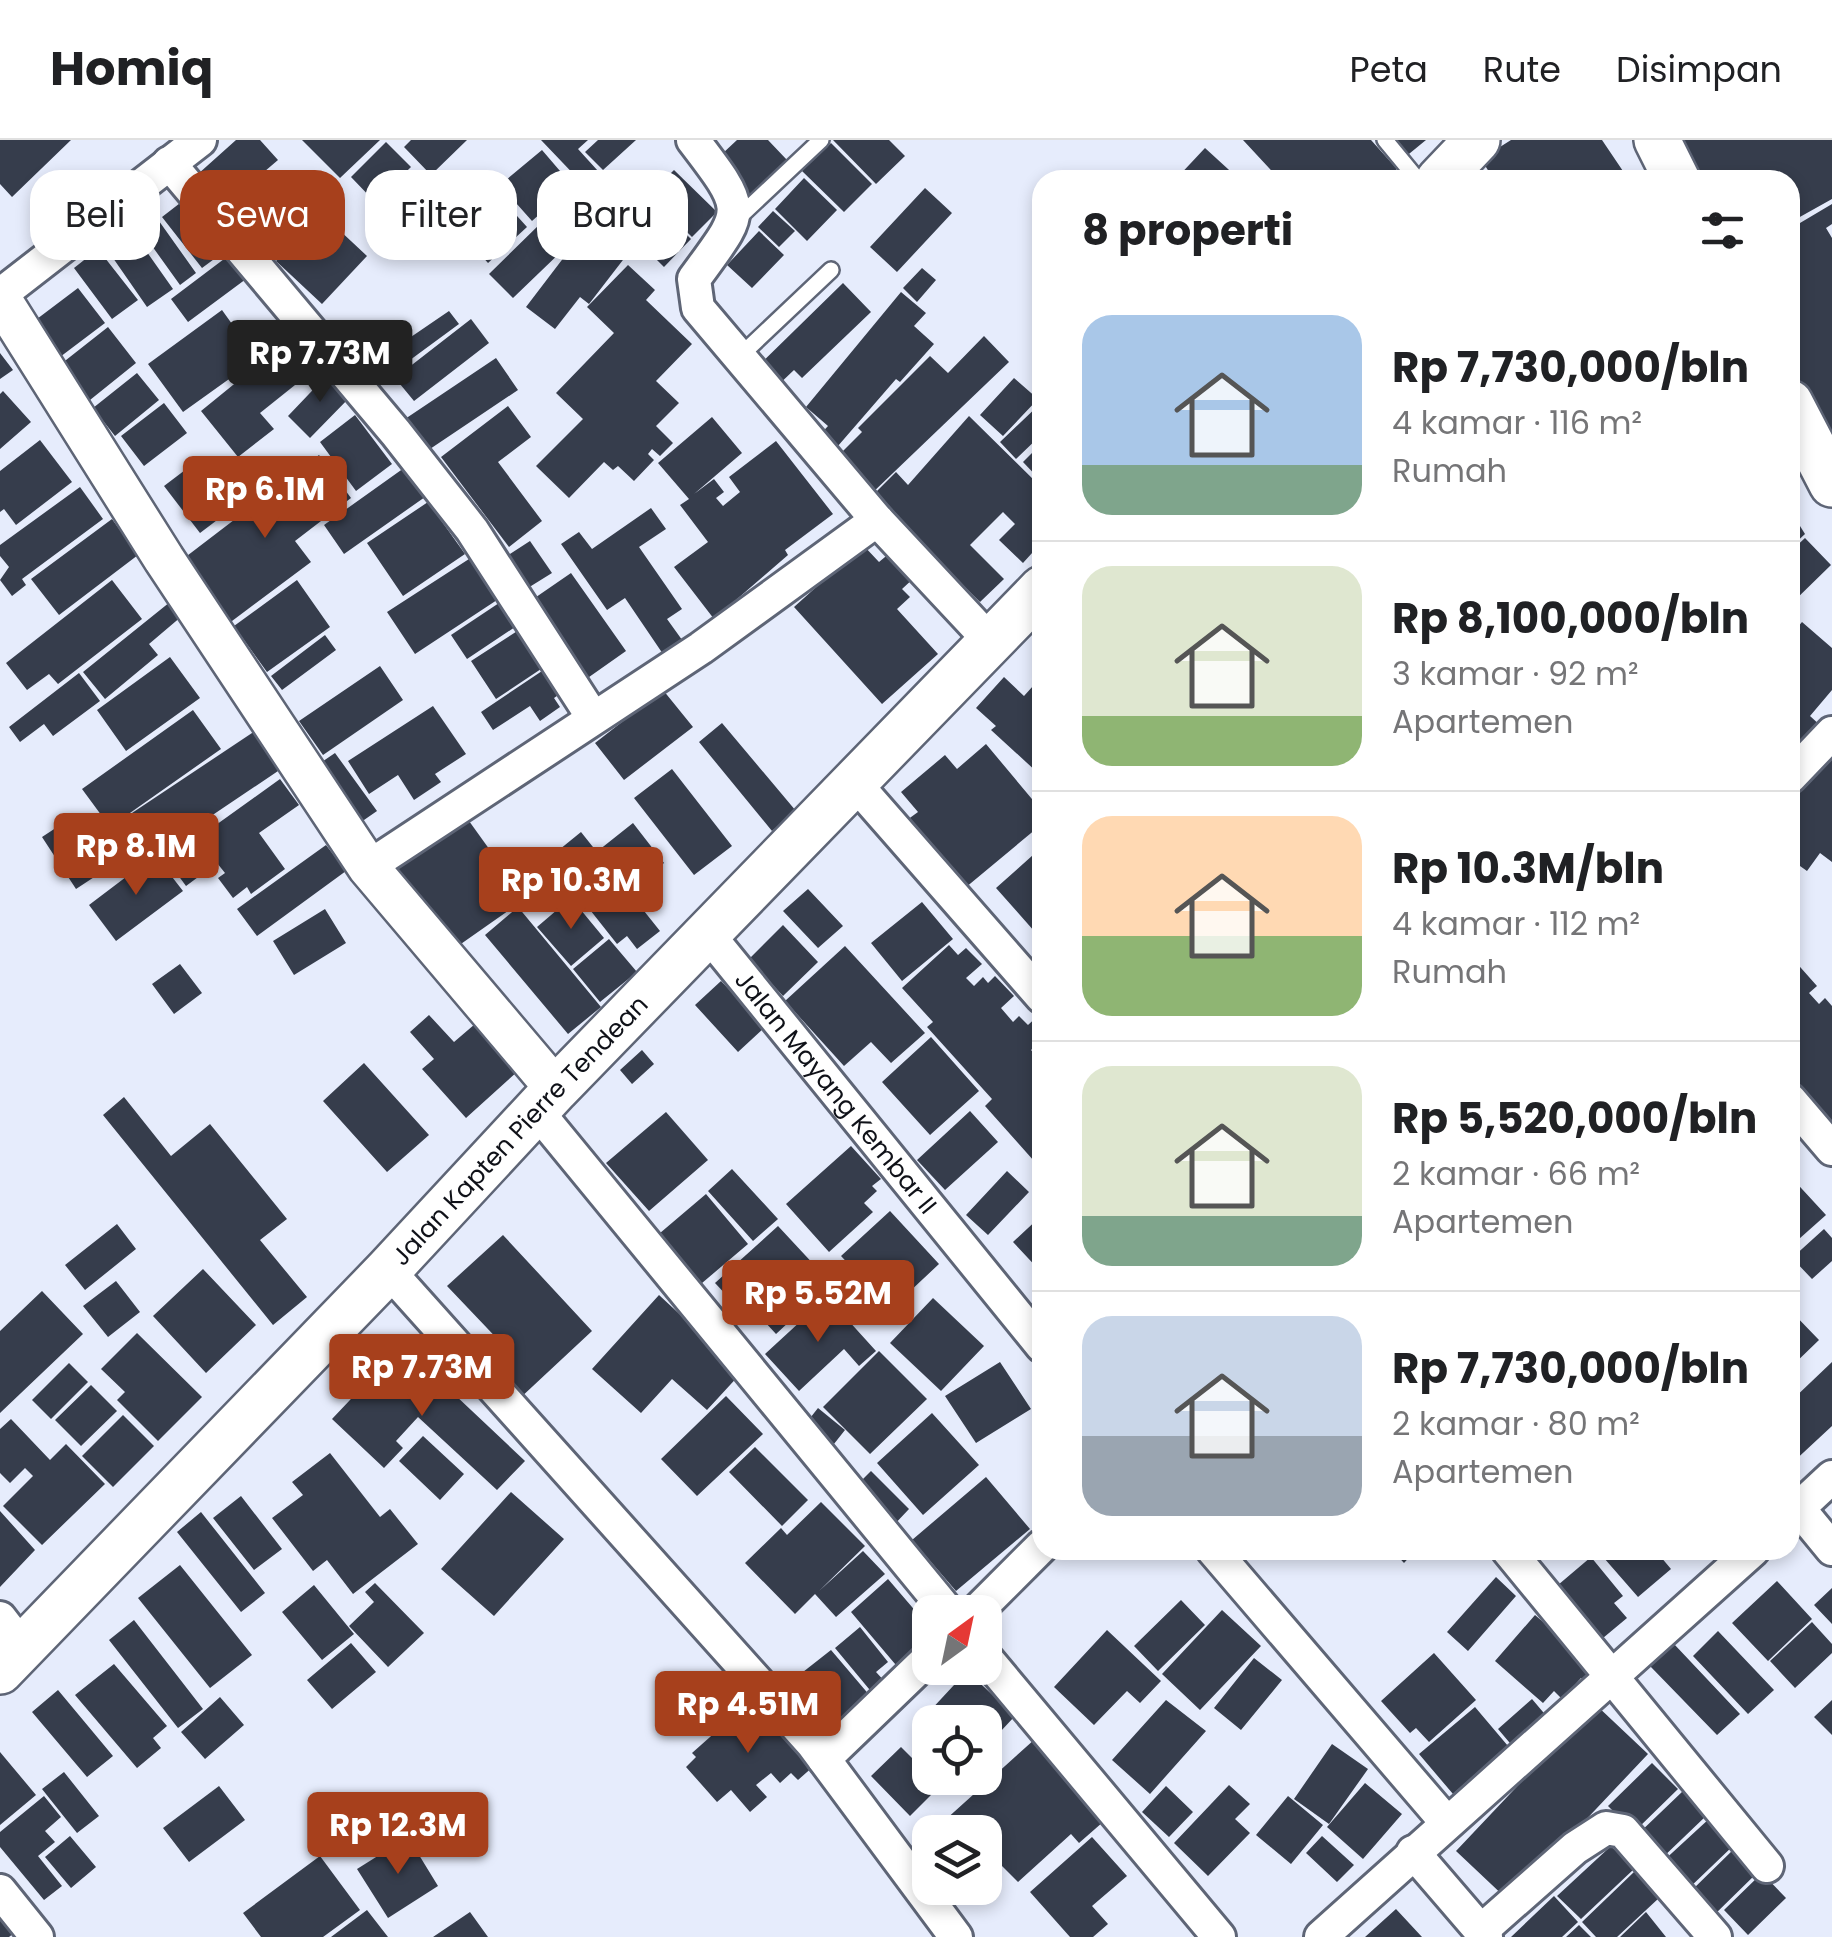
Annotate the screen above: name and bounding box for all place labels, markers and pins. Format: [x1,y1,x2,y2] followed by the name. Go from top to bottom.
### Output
[217,320,423,405] pin: Rp 7.73M
[173,456,357,541] pin: Rp 6.1M
[44,813,228,898] pin: Rp 8.1M
[468,847,674,932] pin: Rp 10.3M
[715,1260,921,1345] pin: Rp 5.52M
[319,1334,525,1419] pin: Rp 7.73M
[645,1671,851,1756] pin: Rp 4.51M
[295,1792,501,1877] pin: Rp 12.3M

